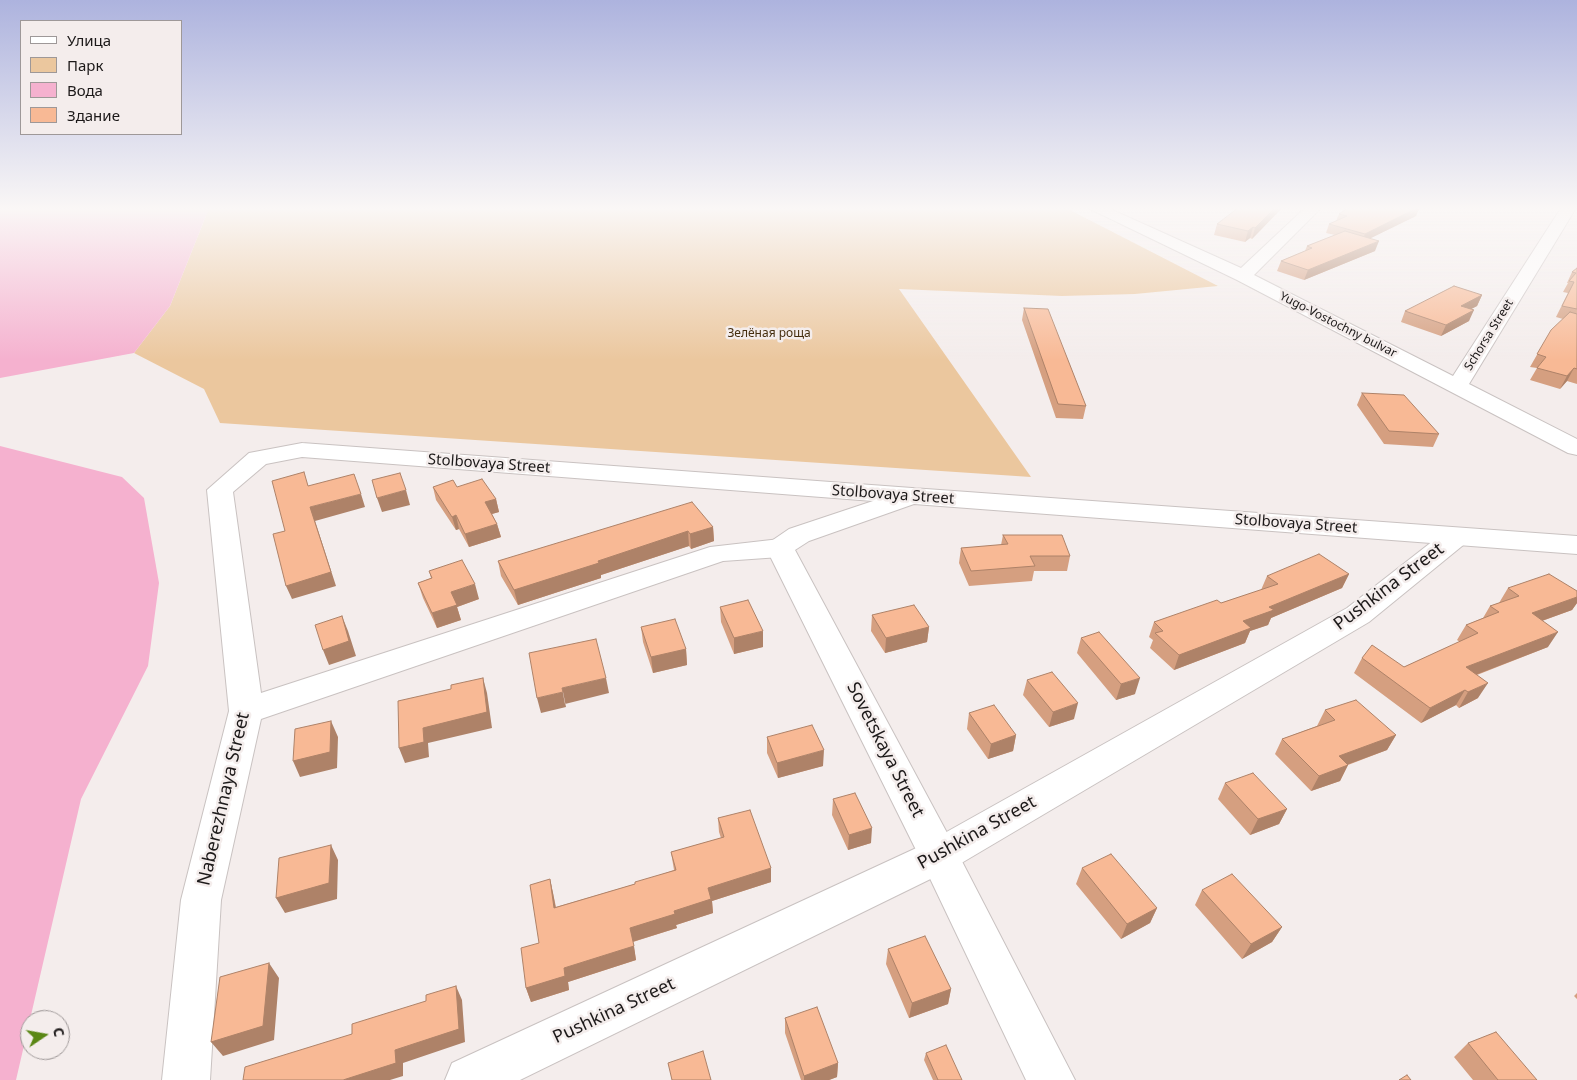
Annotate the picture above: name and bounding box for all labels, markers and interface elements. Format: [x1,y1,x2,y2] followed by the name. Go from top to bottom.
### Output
[20,20,182,135] legend
[67,30,111,50] text: Улица
[67,55,103,75] text: Парк
[67,80,103,100] text: Вода
[67,105,120,125] text: Здание
[1277,289,1399,361] street label: Yugo-Vostochny bulvar
[1461,297,1517,373] street label: Schorsa Street
[727,327,811,341] park label: Зелёная роща
[427,451,551,477] street label: Stolbovaya Street
[831,482,955,508] street label: Stolbovaya Street
[1234,511,1358,537] street label: Stolbovaya Street
[1330,539,1448,635] street label: Pushkina Street
[842,679,928,821] street label: Sovetskaya Street
[194,710,254,888] street label: Naberezhnaya Street
[914,792,1040,874] street label: Pushkina Street
[550,973,678,1049] street label: Pushkina Street
[20,1010,70,1060] north arrow
[49,1026,69,1038] text: С

